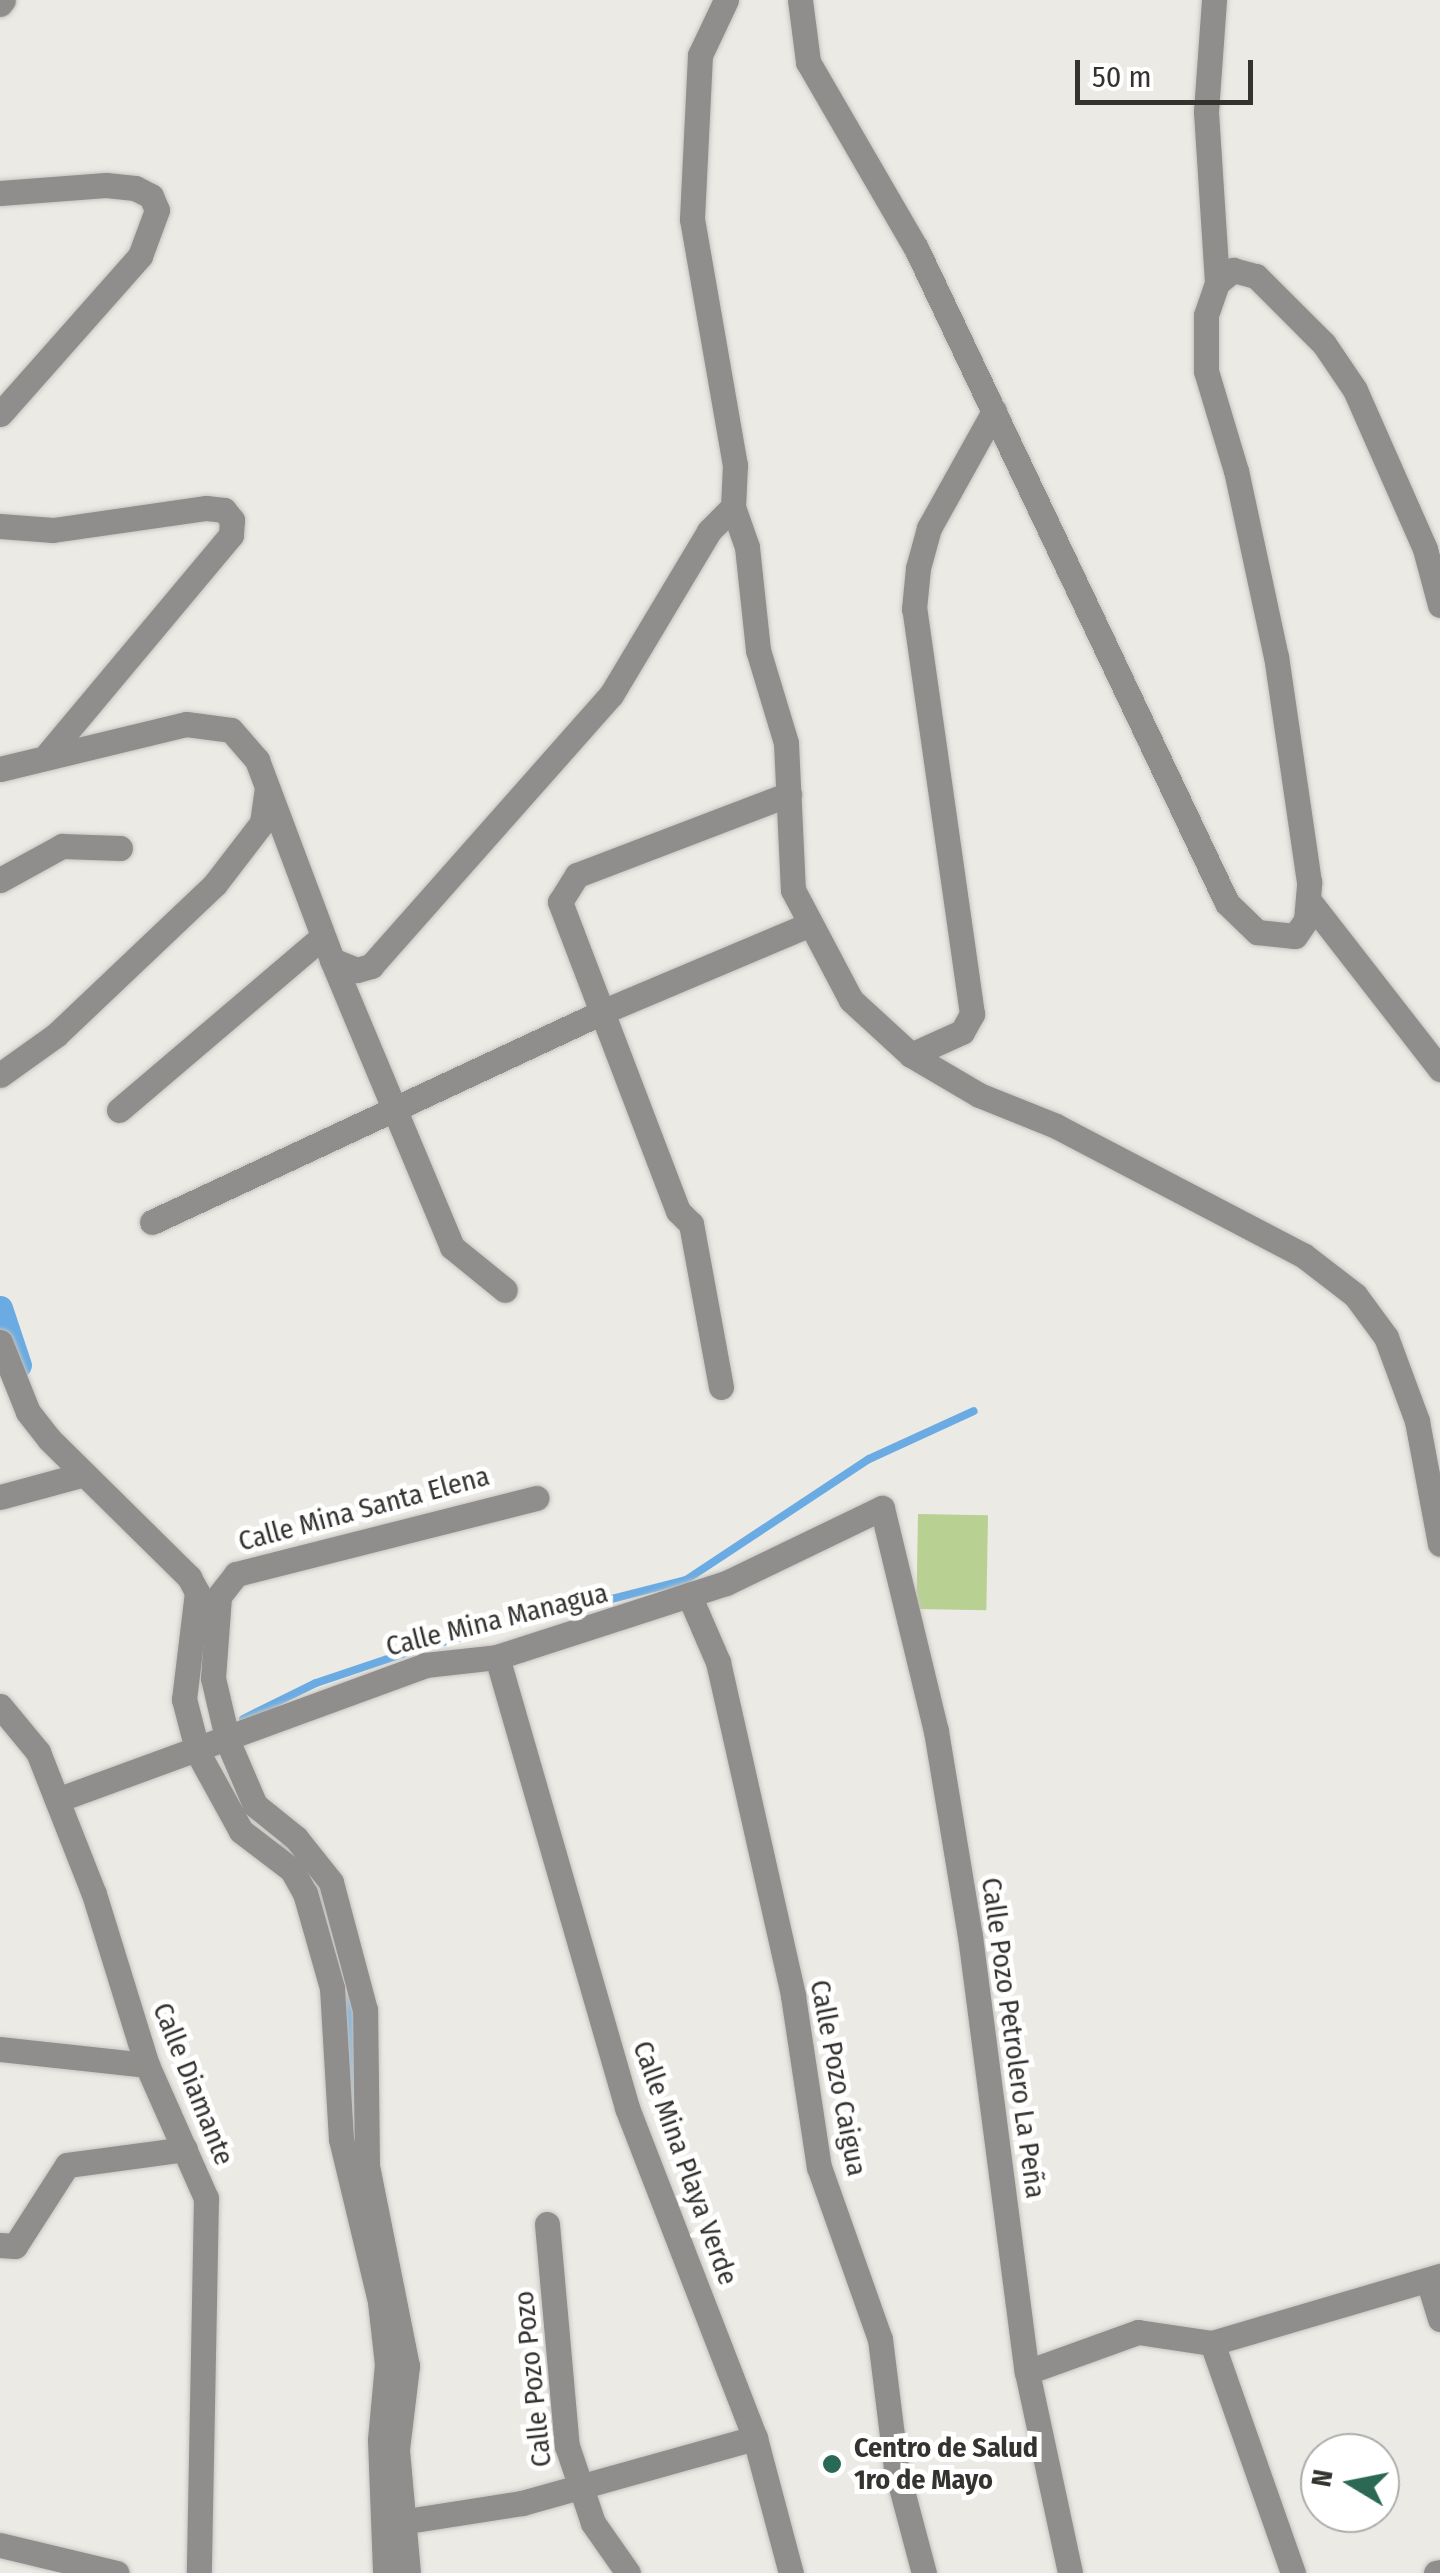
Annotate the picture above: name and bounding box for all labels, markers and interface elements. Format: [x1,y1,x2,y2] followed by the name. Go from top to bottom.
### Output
[1080,40,1258,102] scale bar
[1092,59,1152,95] text: 50 m
[235,1459,493,1559] street label: Calle Mina Santa Elena
[383,1576,611,1664] street label: Calle Mina Managua
[974,1876,1052,2200] street label: Calle Pozo Petrolero La Peña
[803,1977,873,2179] street label: Calle Pozo Caigua
[145,1998,241,2170] street label: Calle Diamante
[625,2037,745,2289] street label: Calle Mina Playa Verde
[507,2289,559,2469] street label: Calle Pozo Pozo
[854,2431,1038,2497] place label: Centro de Salud 1ro de Mayo
[1300,2433,1400,2533] north arrow
[819,2451,845,2477] marker: Centro de Salud 1ro de Mayo
[1304,2467,1340,2489] text: N

